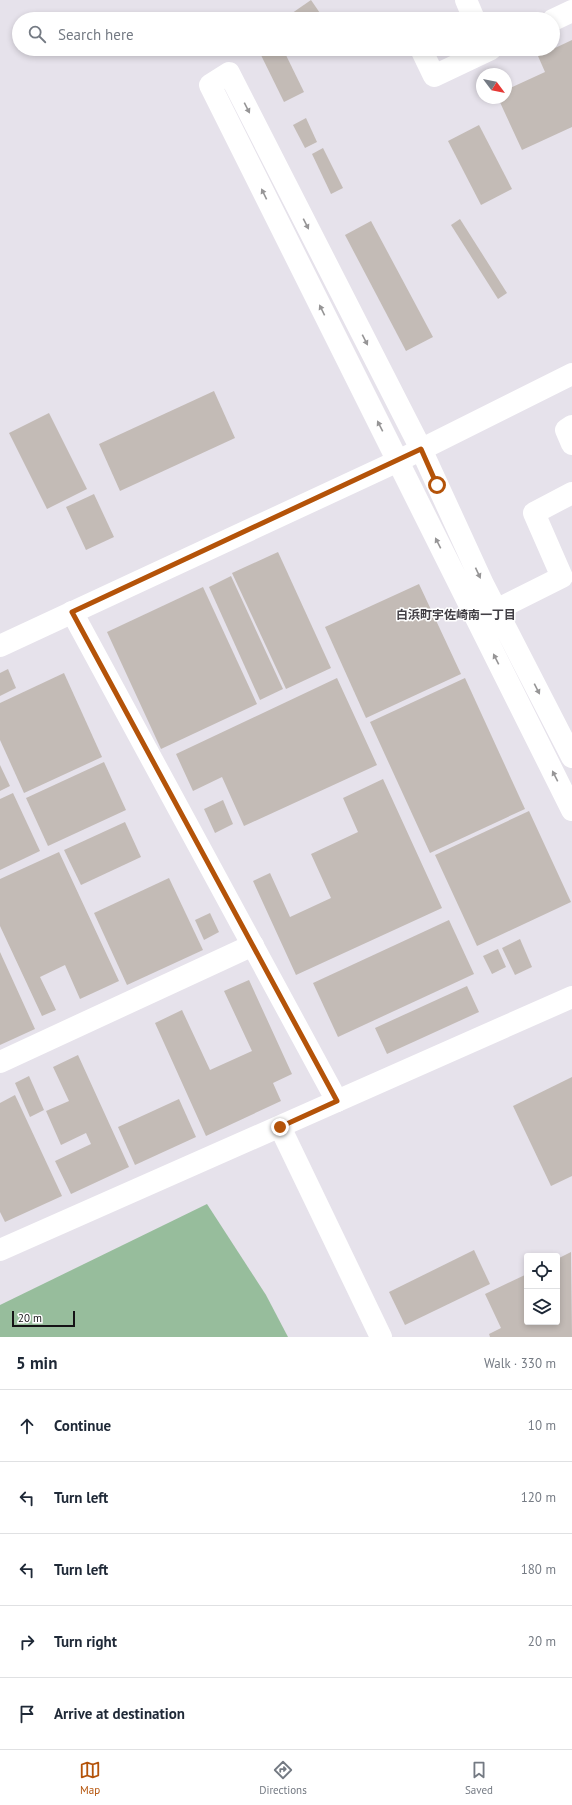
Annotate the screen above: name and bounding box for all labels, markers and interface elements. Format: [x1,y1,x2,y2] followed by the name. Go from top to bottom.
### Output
[12,12,560,56] search box
[26,23,48,45] icon: search
[58,25,134,44] text: Search here
[476,68,512,104] north arrow
[243,102,250,114] one-way arrow
[261,188,267,200] one-way arrow
[303,218,309,230] one-way arrow
[319,304,325,316] one-way arrow
[362,334,368,345] one-way arrow
[377,421,383,432] one-way arrow
[428,476,446,494] route start
[435,537,441,549] one-way arrow
[475,568,481,579] one-way arrow
[396,607,516,622] district label: 白浜町宇佐崎南一丁目
[493,654,500,665] one-way arrow
[534,683,540,695] one-way arrow
[551,770,558,781] one-way arrow
[271,1118,289,1136] route end
[524,1253,560,1325] map controls
[524,1253,560,1289] button: locate
[524,1289,560,1325] button: layers
[12,1309,75,1328] scale bar
[18,1311,42,1325] text: 20 m
[16,1352,57,1374] text: 5 min
[484,1355,556,1372] text: Walk · 330 m
[16,1415,38,1437] icon: ahead
[54,1416,111,1435] text: Continue
[528,1417,556,1434] text: 10 m
[16,1487,38,1509] icon: left
[54,1488,108,1507] text: Turn left
[521,1489,556,1506] text: 120 m
[16,1559,38,1581] icon: left
[54,1560,108,1579] text: Turn left
[521,1561,556,1578] text: 180 m
[16,1631,38,1653] icon: right
[54,1632,117,1651] text: Turn right
[528,1633,556,1650] text: 20 m
[16,1703,38,1725] icon: arrive
[54,1704,185,1723] text: Arrive at destination
[79,1759,101,1797] tab: Map
[259,1759,307,1797] tab: Directions
[465,1759,493,1797] tab: Saved

